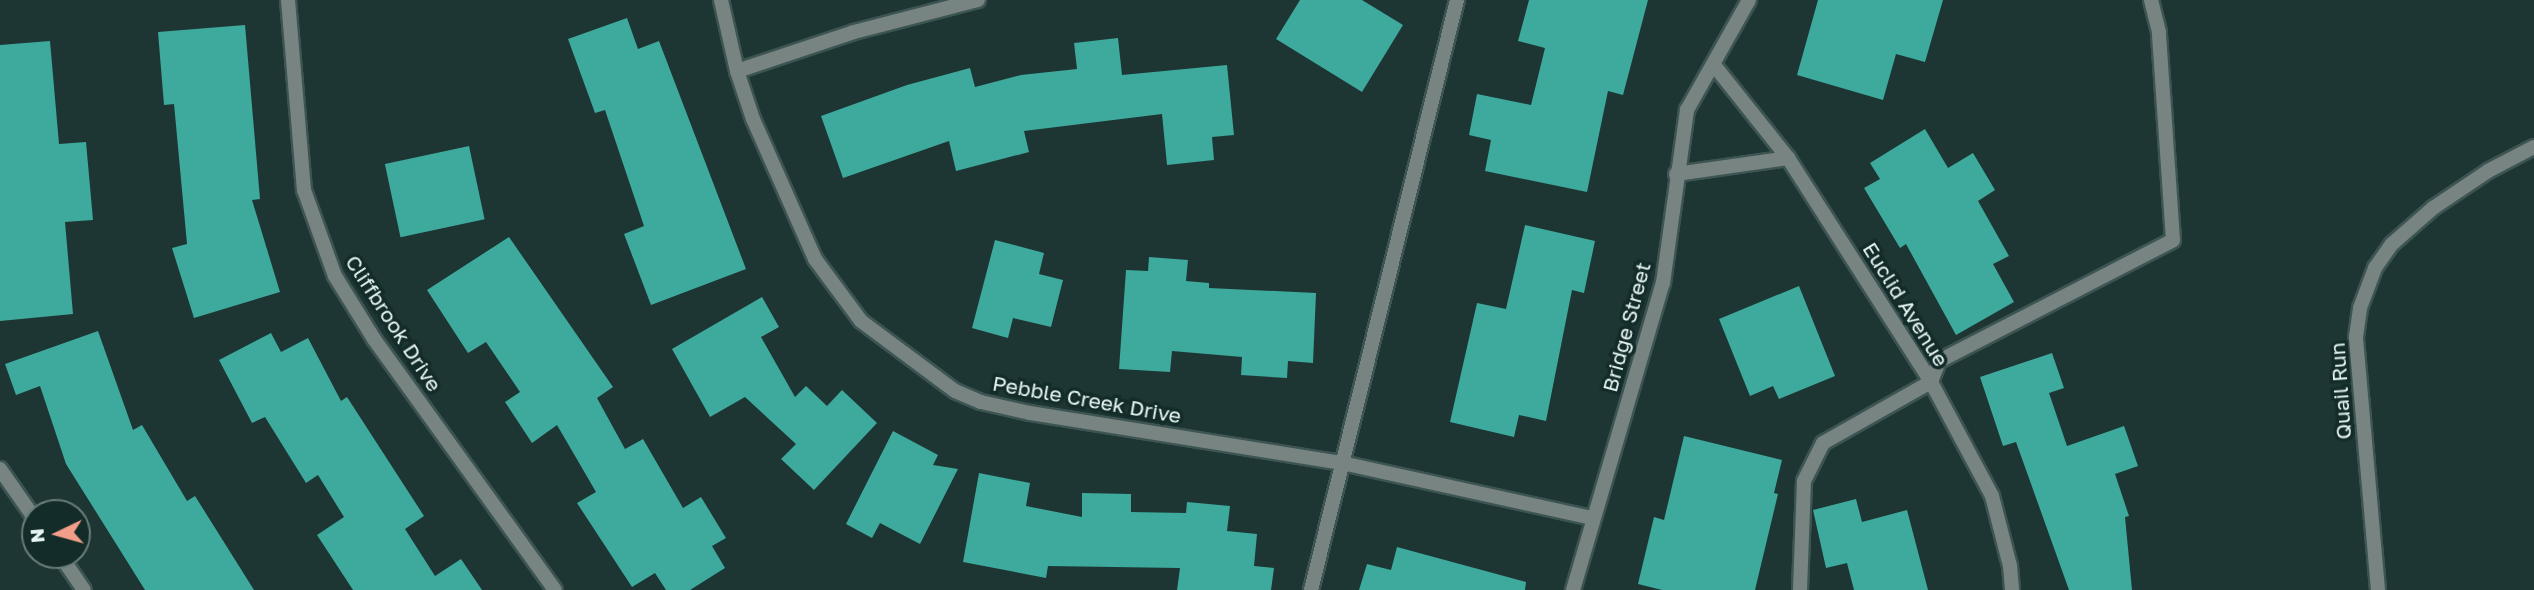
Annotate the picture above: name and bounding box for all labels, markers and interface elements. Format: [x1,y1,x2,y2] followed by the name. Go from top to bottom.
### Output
[1858,237,1954,371] street label: Euclid Avenue
[341,250,447,396] street label: Cliffbrook Drive
[1597,259,1655,395] street label: Bridge Street
[2324,342,2356,440] street label: Quail Run
[991,370,1183,428] street label: Pebble Creek Drive
[21,499,91,569] north arrow
[24,528,49,544] text: N

